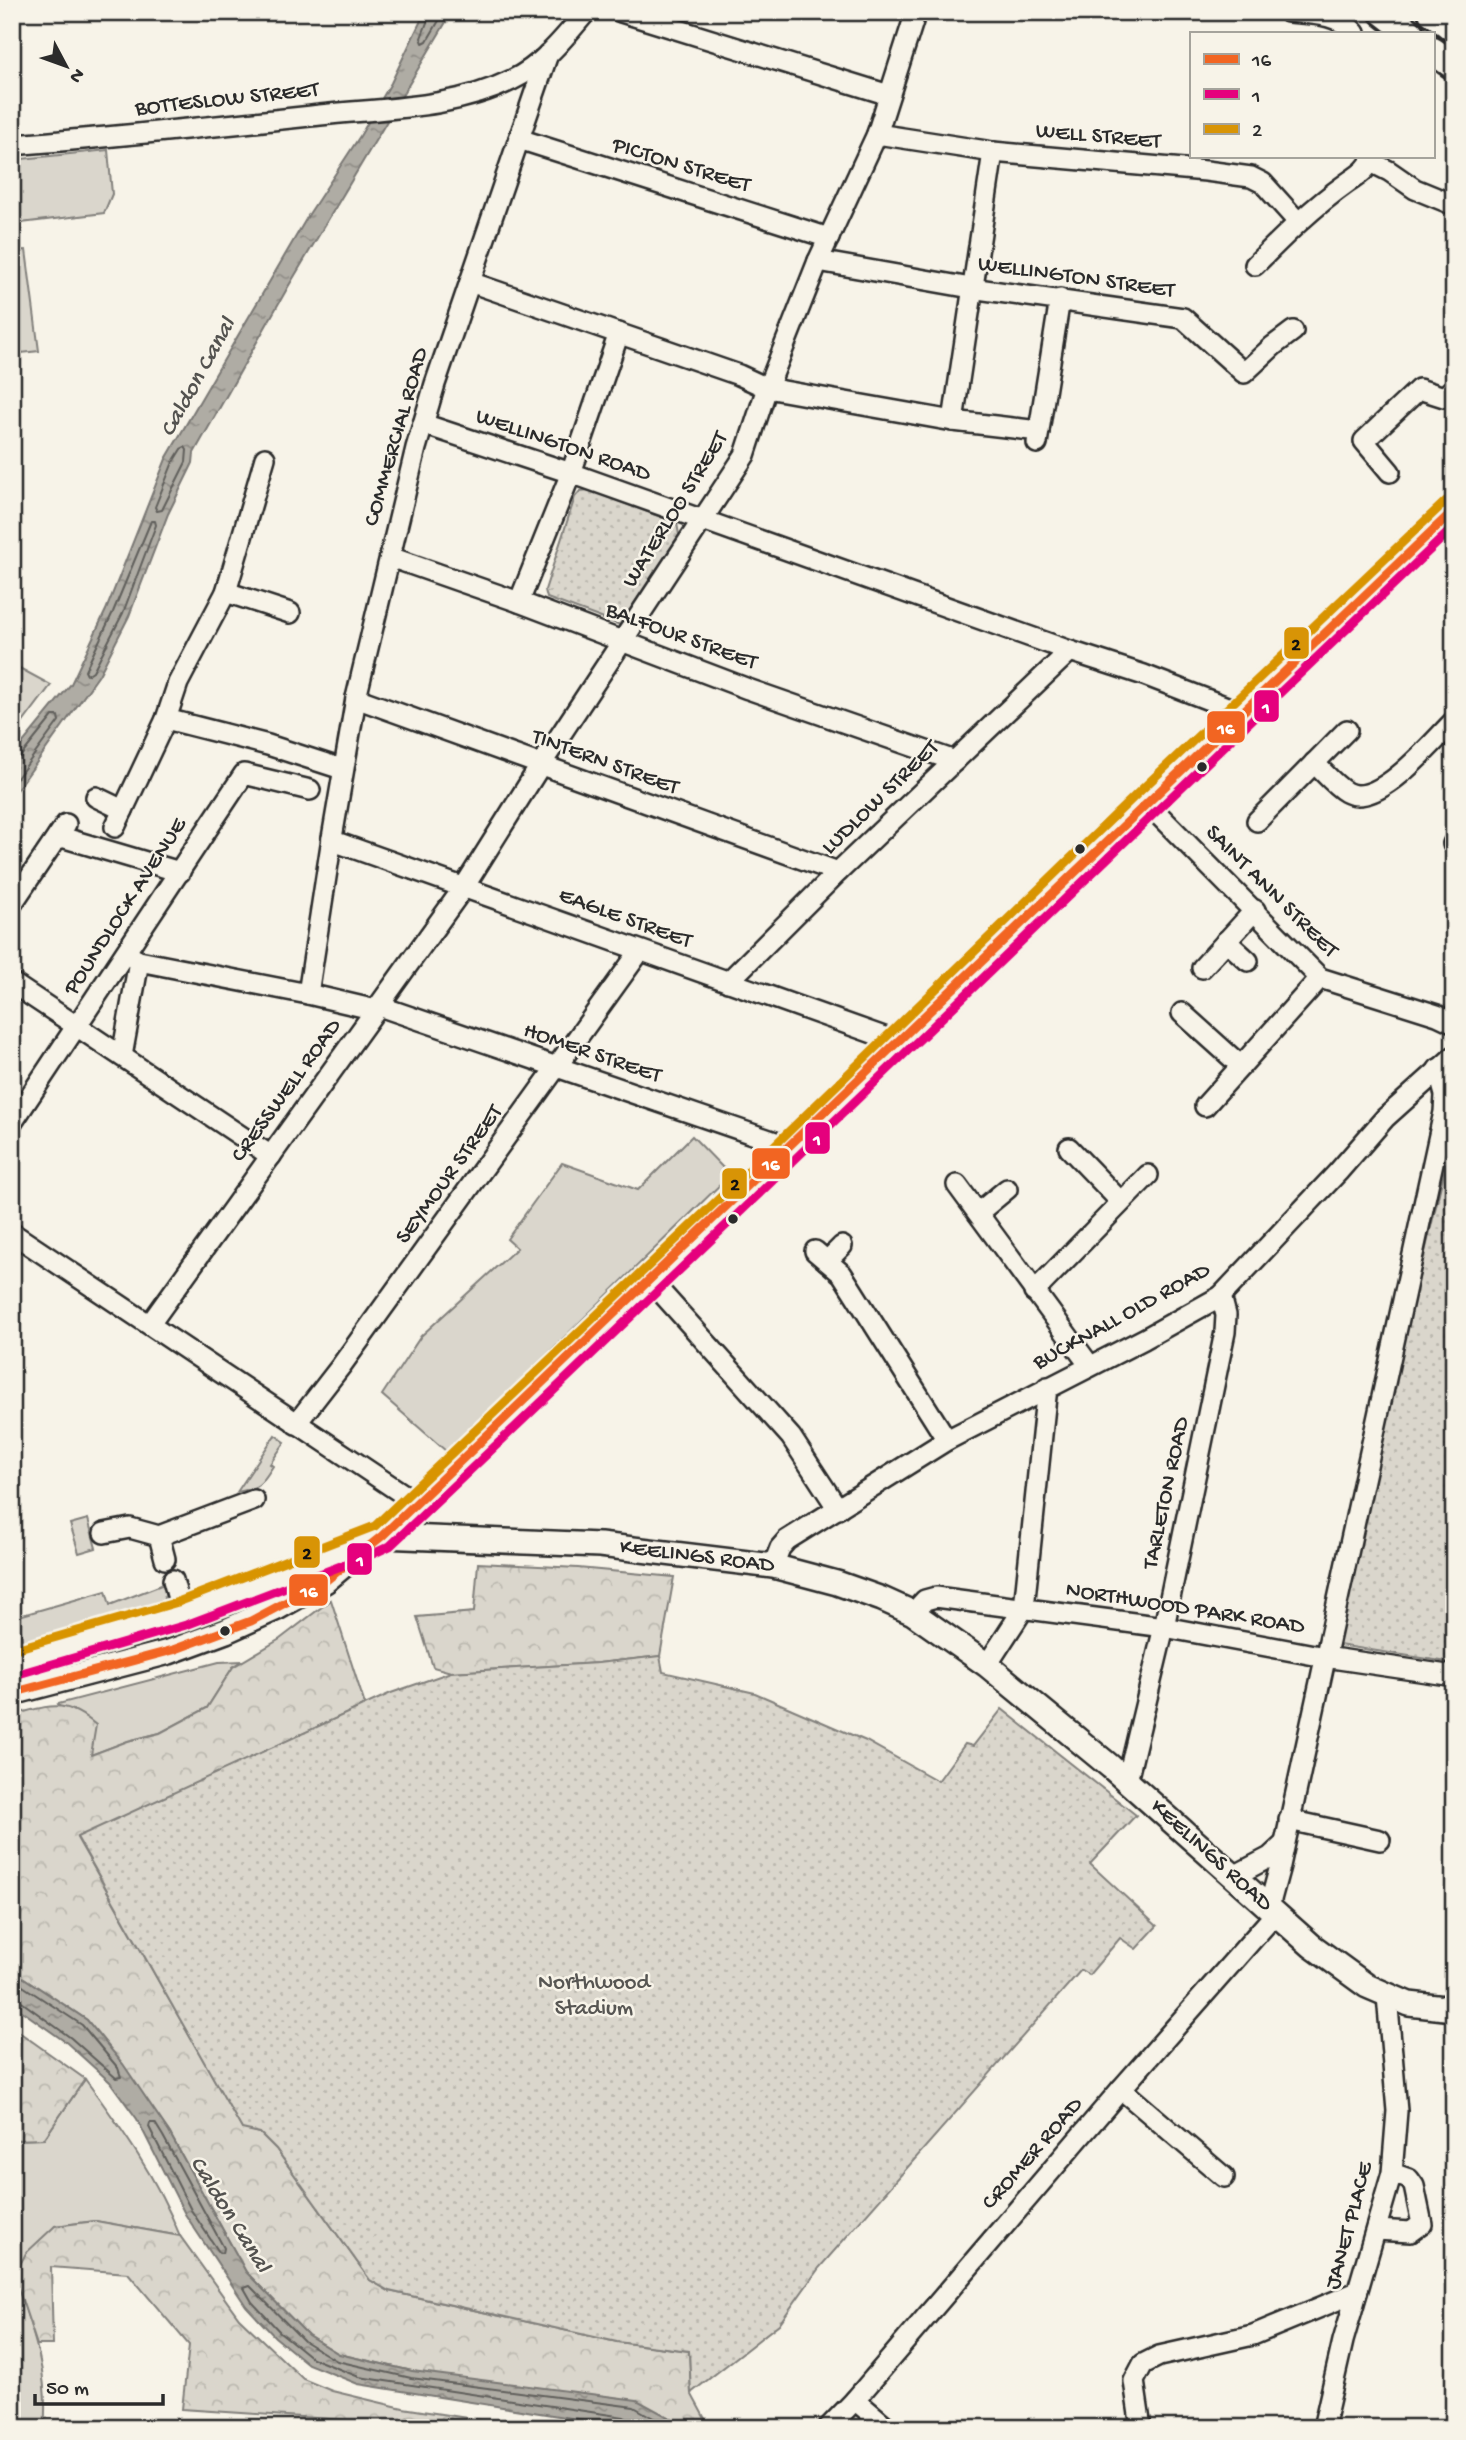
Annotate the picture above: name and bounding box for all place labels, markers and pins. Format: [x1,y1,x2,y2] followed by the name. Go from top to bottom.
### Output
[1195,760,1209,774] unlabelled marker
[1073,842,1087,856] unlabelled marker
[726,1212,740,1226] unlabelled marker
[218,1624,232,1638] unlabelled marker

